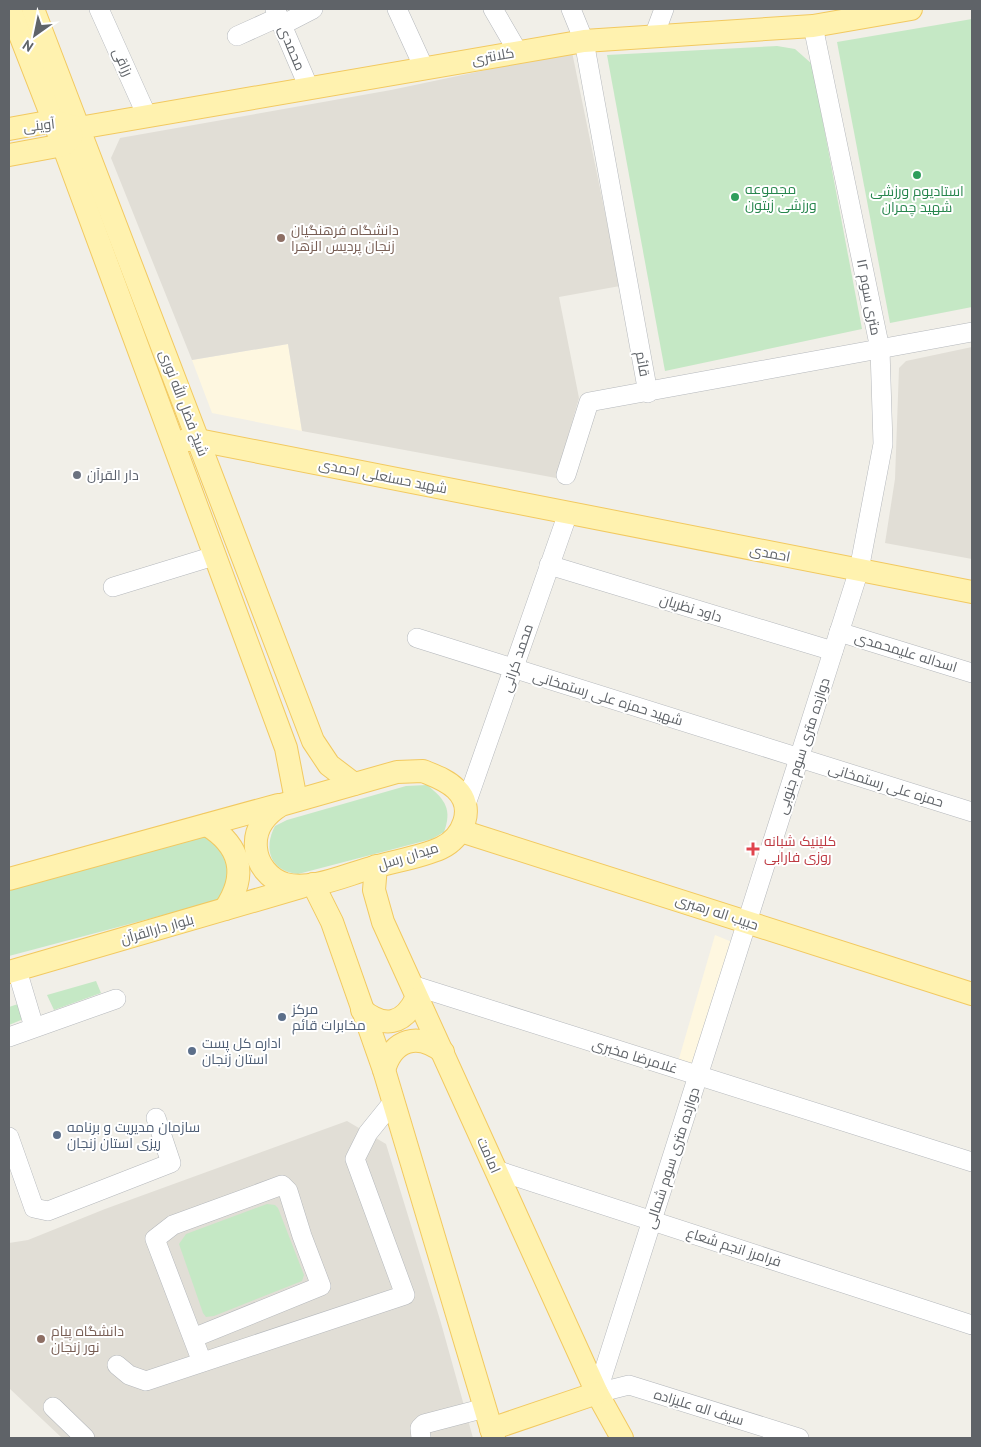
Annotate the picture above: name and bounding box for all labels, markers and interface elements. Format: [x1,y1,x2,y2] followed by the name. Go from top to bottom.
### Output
[10,10,60,60] north arrow
[275,23,309,73] street label: محمدی
[19,36,37,56] text: N
[470,43,516,69] street label: کلانتری
[109,45,137,79] street label: رزاقی
[22,114,56,136] street label: آوینی
[911,169,923,181] marker: استادیوم ورزشی شهید چمران
[745,180,817,214] place label: مجموعه ورزشی زیتون
[870,182,964,217] place label: استادیوم ورزشی شهید چمران
[729,191,741,203] marker: مجموعه ورزشی زیتون
[291,221,399,256] place label: دانشگاه فرهنگیان زنجان پردیس الزهرا
[275,232,287,244] marker: دانشگاه فرهنگیان زنجان پردیس الزهرا
[852,257,885,337] street label: ۱۲ متری سوم
[155,347,213,459] street label: شیخ فضل الله نوری
[631,350,654,378] street label: قائم
[317,455,449,497] street label: شهید حسنعلی احمدی
[87,466,139,484] place label: دار القرآن
[71,469,83,481] marker: دار القرآن
[748,540,792,566] street label: احمدی
[658,590,724,626] street label: داود نظریان
[497,622,537,694] street label: محمد کرانی
[853,628,959,676] street label: اسداله علیمحمدی
[531,667,685,729] street label: شهید حمزه علی رستمخانی
[772,676,835,817] street label: دوازده متری سوم جنوبی
[826,759,946,811] street label: حمزه علی رستمخانی
[764,832,836,866] place label: کلینیک شبانه روزی فارابی
[375,838,441,874] street label: میدان رسل
[746,842,760,856] marker: کلینیک شبانه روزی فارابی
[673,890,761,934] street label: حبیب اله رهبری
[118,910,196,948] street label: بلوار دارالقرآن
[291,1000,366,1035] place label: مرکز مخابرات قائم
[276,1011,288,1023] marker: مرکز مخابرات قائم
[202,1034,281,1068] place label: اداره کل پست استان زنجان
[590,1034,680,1078] street label: غلامرضا مخبری
[186,1045,198,1057] marker: اداره کل پست استان زنجان
[641,1085,704,1231] street label: دوازده متری سوم شمالی
[67,1118,200,1152] place label: سازمان مدیریت و برنامه ریزی استان زنجان
[51,1129,63,1141] marker: سازمان مدیریت و برنامه ریزی استان زنجان
[473,1134,505,1176] street label: امامت
[684,1223,784,1272] street label: فرامرز انجم شعاع
[51,1322,124,1356] place label: دانشگاه پیام نور زنجان
[35,1333,47,1345] marker: دانشگاه پیام نور زنجان
[652,1385,746,1429] street label: سیف اله علیزاده

